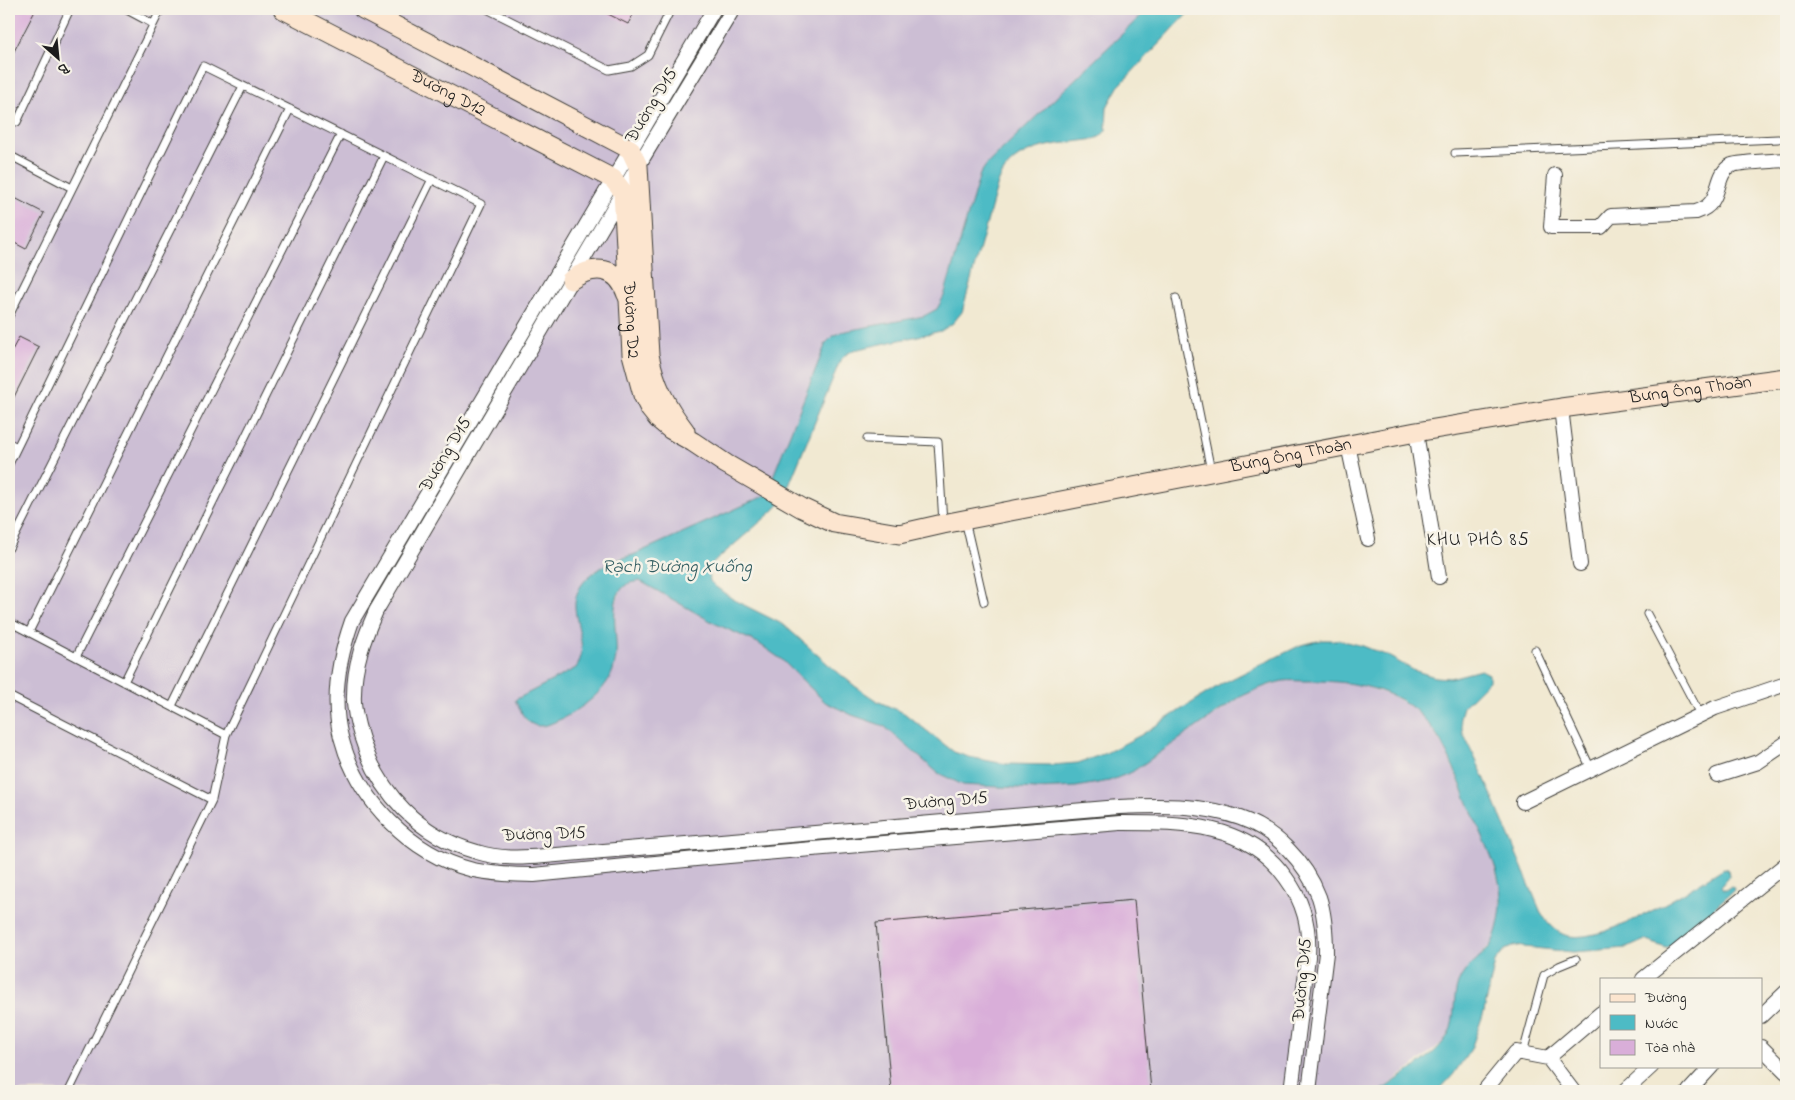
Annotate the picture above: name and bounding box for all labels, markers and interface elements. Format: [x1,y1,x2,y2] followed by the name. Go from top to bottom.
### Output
[32,32,82,82] north arrow
[54,56,73,80] text: B
[404,63,490,124] street label: Đường D12
[619,64,686,150] street label: Đường D15
[615,280,645,359] street label: Đường D2
[1626,370,1753,412] street label: Bưng Ông Thoàn
[413,413,480,499] street label: Đường D15
[1227,432,1354,481] street label: Bưng Ông Thoàn
[1426,527,1530,554] district label: KHU PHỐ 85
[602,554,752,582] water label: Rạch Đường Xuống
[902,785,989,820] street label: Đường D15
[501,821,586,850] street label: Đường D15
[1286,937,1321,1024] street label: Đường D15
[1600,978,1762,1068] legend
[1644,987,1687,1010] text: Đường
[1645,1013,1678,1035] text: Nước
[1645,1037,1695,1059] text: Tòa nhà

